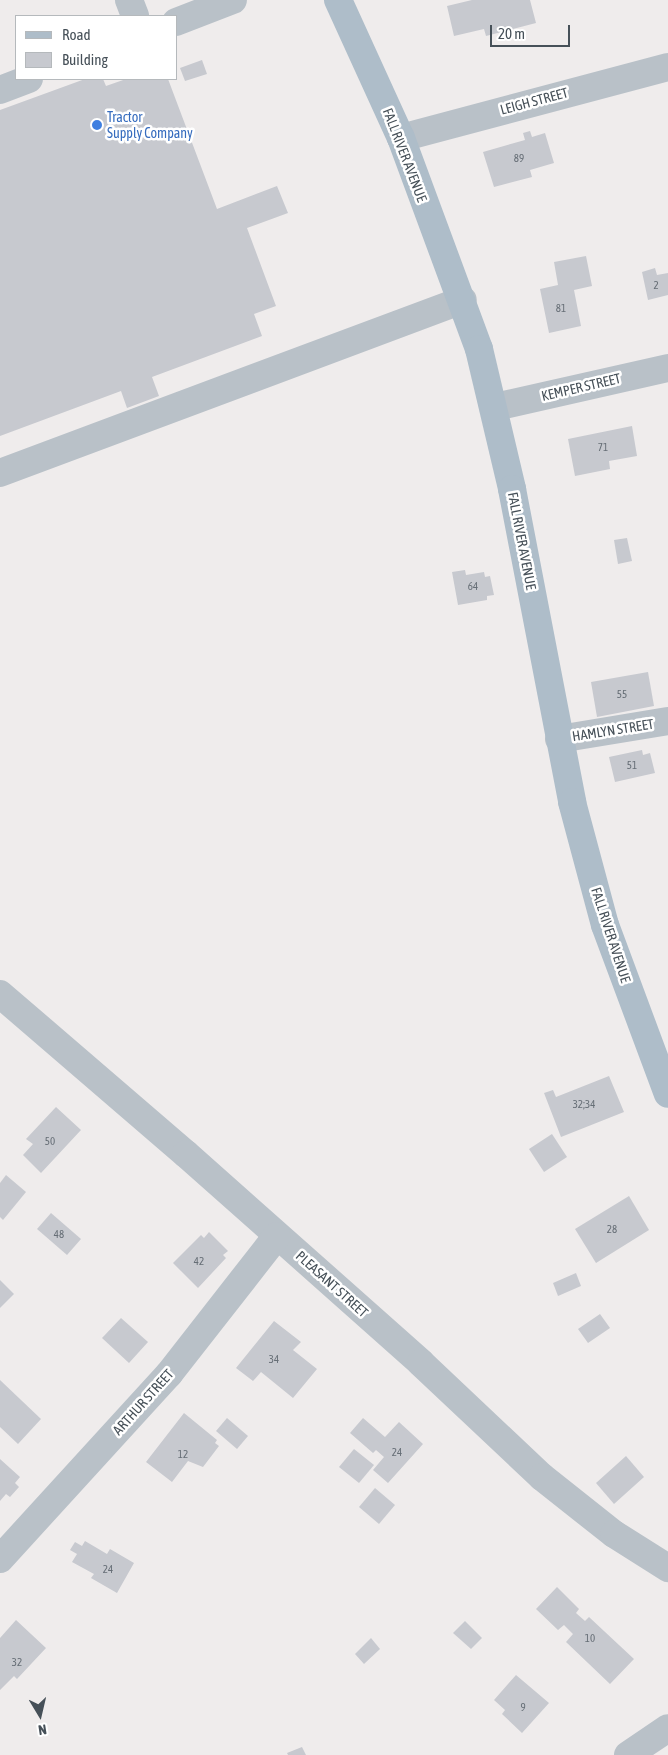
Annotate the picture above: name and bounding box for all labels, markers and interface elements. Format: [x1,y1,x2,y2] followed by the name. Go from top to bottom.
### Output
[15,15,178,80] legend
[493,15,573,47] scale bar
[498,25,525,42] text: 20 m
[62,26,91,43] text: Road
[62,51,108,68] text: Building
[498,84,570,118] street label: LEIGH STREET
[379,106,431,204] street label: FALL RIVER AVENUE
[107,109,193,142] place label: Tractor Supply Company
[91,119,103,131] marker: Tractor Supply Company
[514,151,524,165] house number: 89
[653,278,659,292] house number: 2
[556,301,566,315] house number: 81
[540,370,622,404] street label: KEMPER STREET
[598,440,608,454] house number: 71
[504,491,540,591] street label: FALL RIVER AVENUE
[468,579,478,593] house number: 64
[617,687,627,701] house number: 55
[571,715,655,745] street label: HAMLYN STREET
[627,758,637,772] house number: 51
[588,885,634,985] street label: FALL RIVER AVENUE
[573,1097,595,1111] house number: 32;34
[45,1134,55,1148] house number: 50
[607,1222,617,1236] house number: 28
[54,1227,64,1241] house number: 48
[292,1247,372,1321] street label: PLEASANT STREET
[194,1254,204,1268] house number: 42
[269,1352,279,1366] house number: 34
[109,1366,177,1438] street label: ARTHUR STREET
[392,1445,402,1459] house number: 24
[178,1447,188,1461] house number: 12
[103,1562,113,1576] house number: 24
[585,1631,595,1645] house number: 10
[12,1655,22,1669] house number: 32
[15,1690,65,1740] north arrow
[520,1700,526,1714] house number: 9
[37,1721,48,1738] text: N

